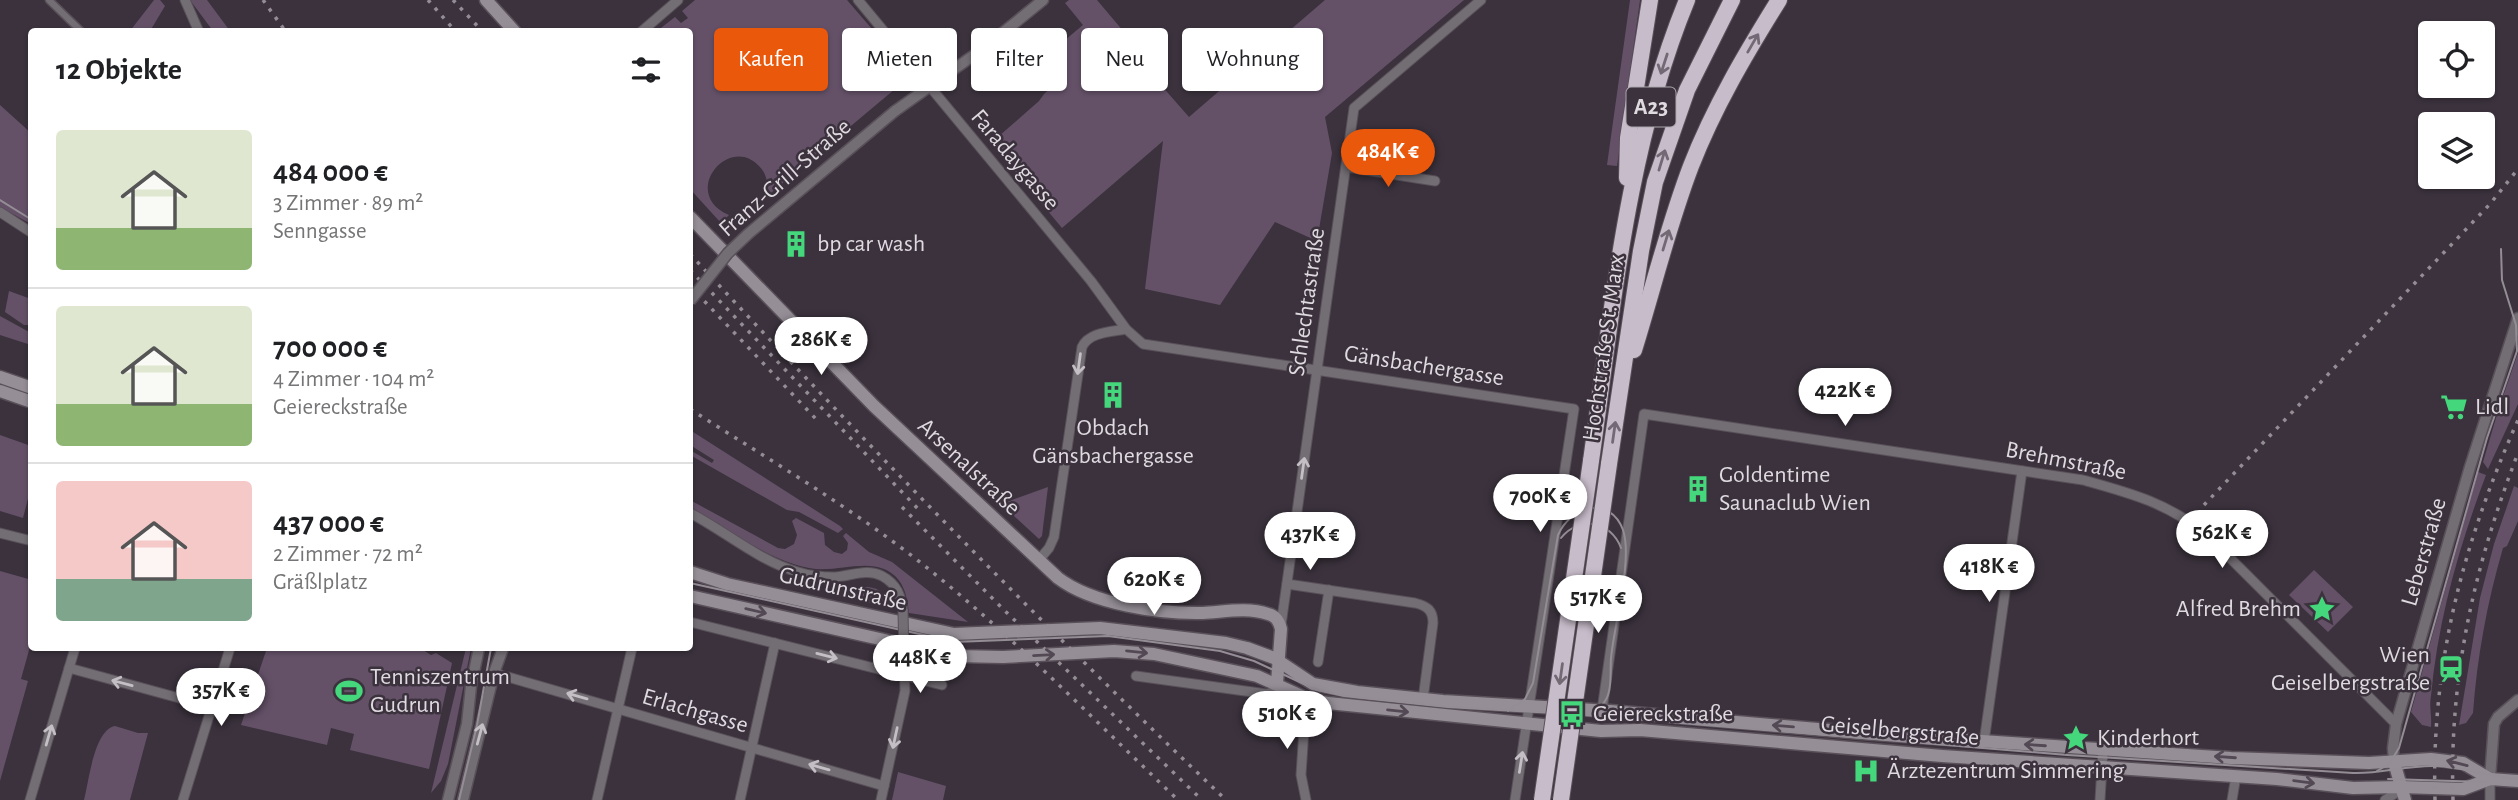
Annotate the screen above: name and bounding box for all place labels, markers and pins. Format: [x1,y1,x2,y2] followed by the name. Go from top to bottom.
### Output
[1331,130,1445,189] pin: 484K €
[781,229,811,259] building icon: bp car wash
[817,232,925,256] place label: bp car wash
[764,318,878,377] pin: 286K €
[1788,368,1902,428] pin: 422K €
[1098,380,1128,410] building icon: Obdach Gänsbachergasse
[2439,392,2469,422] supermarket icon: Lidl
[2475,395,2509,419] place label: Lidl
[1032,416,1194,468] place label: Obdach Gänsbachergasse
[1719,463,1871,515] place label: Goldentime Saunaclub Wien
[1683,474,1713,504] building icon: Goldentime Saunaclub Wien
[1483,475,1597,534] pin: 700K €
[2165,510,2279,570] pin: 562K €
[1253,512,1367,572] pin: 437K €
[1932,544,2046,604] pin: 418K €
[1097,558,1211,617] pin: 620K €
[1541,576,1655,635] pin: 517K €
[2307,594,2337,624] place icon: Alfred Brehm
[2176,597,2301,621] place label: Alfred Brehm
[863,636,977,695] pin: 448K €
[2271,643,2430,695] place label: Wien Geiselbergstraße
[2436,654,2466,684] station icon: Wien Geiselbergstraße
[370,665,510,717] place label: Tenniszentrum Gudrun
[164,668,278,728] pin: 357K €
[334,676,364,706] sports icon: Tenniszentrum Gudrun
[1230,692,1344,751] pin: 510K €
[1557,699,1587,729] bus stop icon: Geiereckstraße
[1593,702,1733,726] place label: Geiereckstraße
[2061,723,2091,753] place icon: Kinderhort
[2097,726,2199,750] place label: Kinderhort
[1851,756,1881,786] hospital icon: Ärztezentrum Simmering
[1887,758,2125,783] place label: Ärztezentrum Simmering

